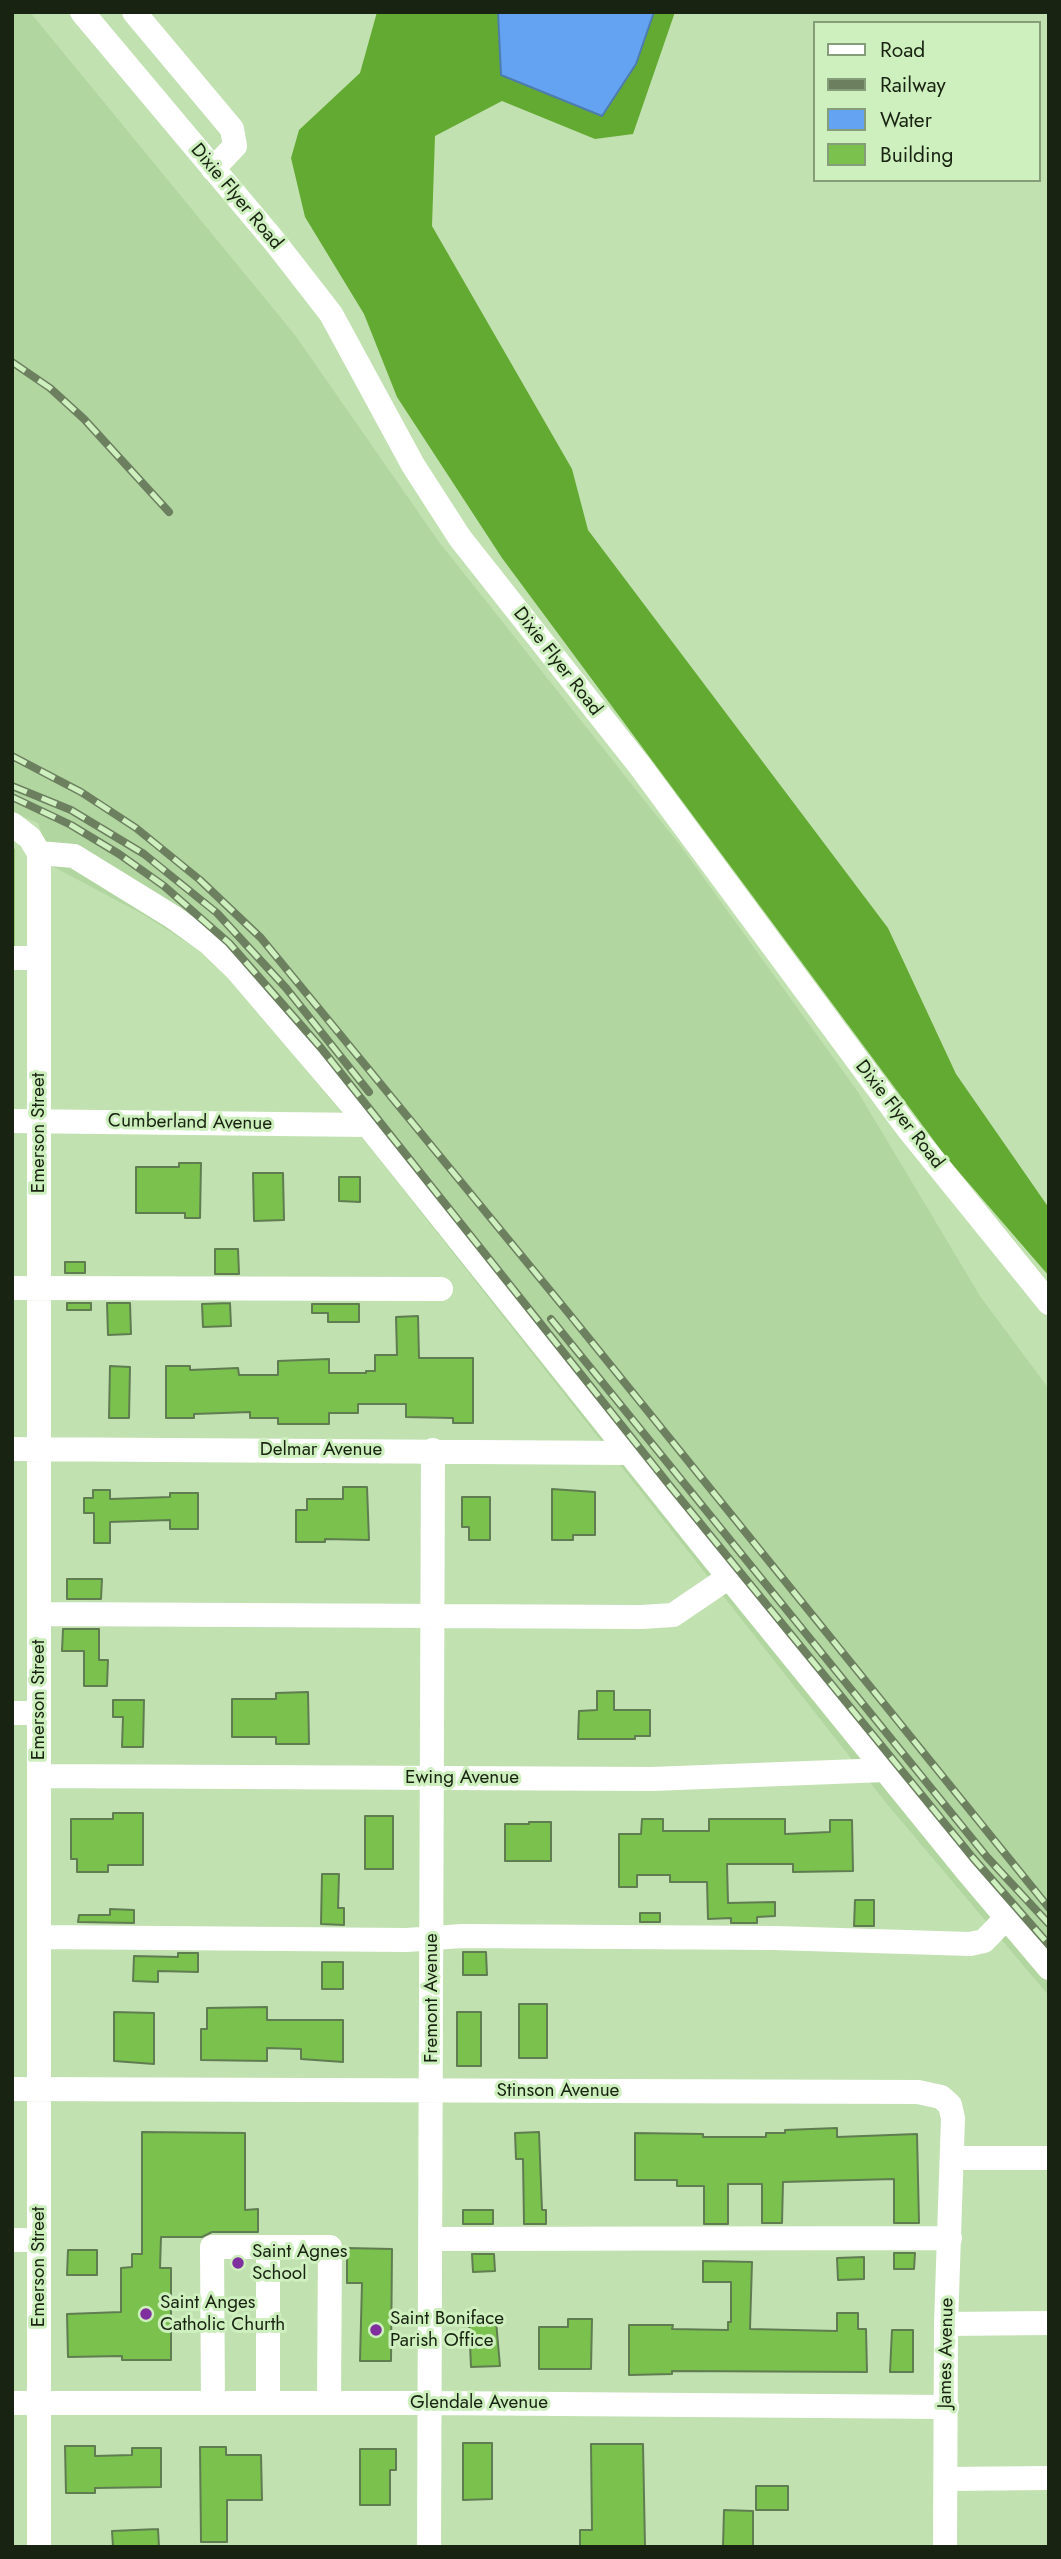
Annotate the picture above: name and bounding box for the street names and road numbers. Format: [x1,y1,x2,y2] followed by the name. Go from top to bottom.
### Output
[185,139,287,255] street label: Dixie Flyer Road
[508,603,606,721] street label: Dixie Flyer Road
[850,1056,948,1174] street label: Dixie Flyer Road
[28,1073,50,1193] street label: Emerson Street
[108,1110,272,1136] street label: Cumberland Avenue
[260,1439,382,1461] street label: Delmar Avenue
[28,1640,50,1760] street label: Emerson Street
[405,1767,519,1789] street label: Ewing Avenue
[421,1933,443,2063] street label: Fremont Avenue
[497,2080,619,2102] street label: Stinson Avenue
[28,2207,50,2327] street label: Emerson Street
[935,2297,959,2409] street label: James Avenue
[410,2392,548,2414] street label: Glendale Avenue

